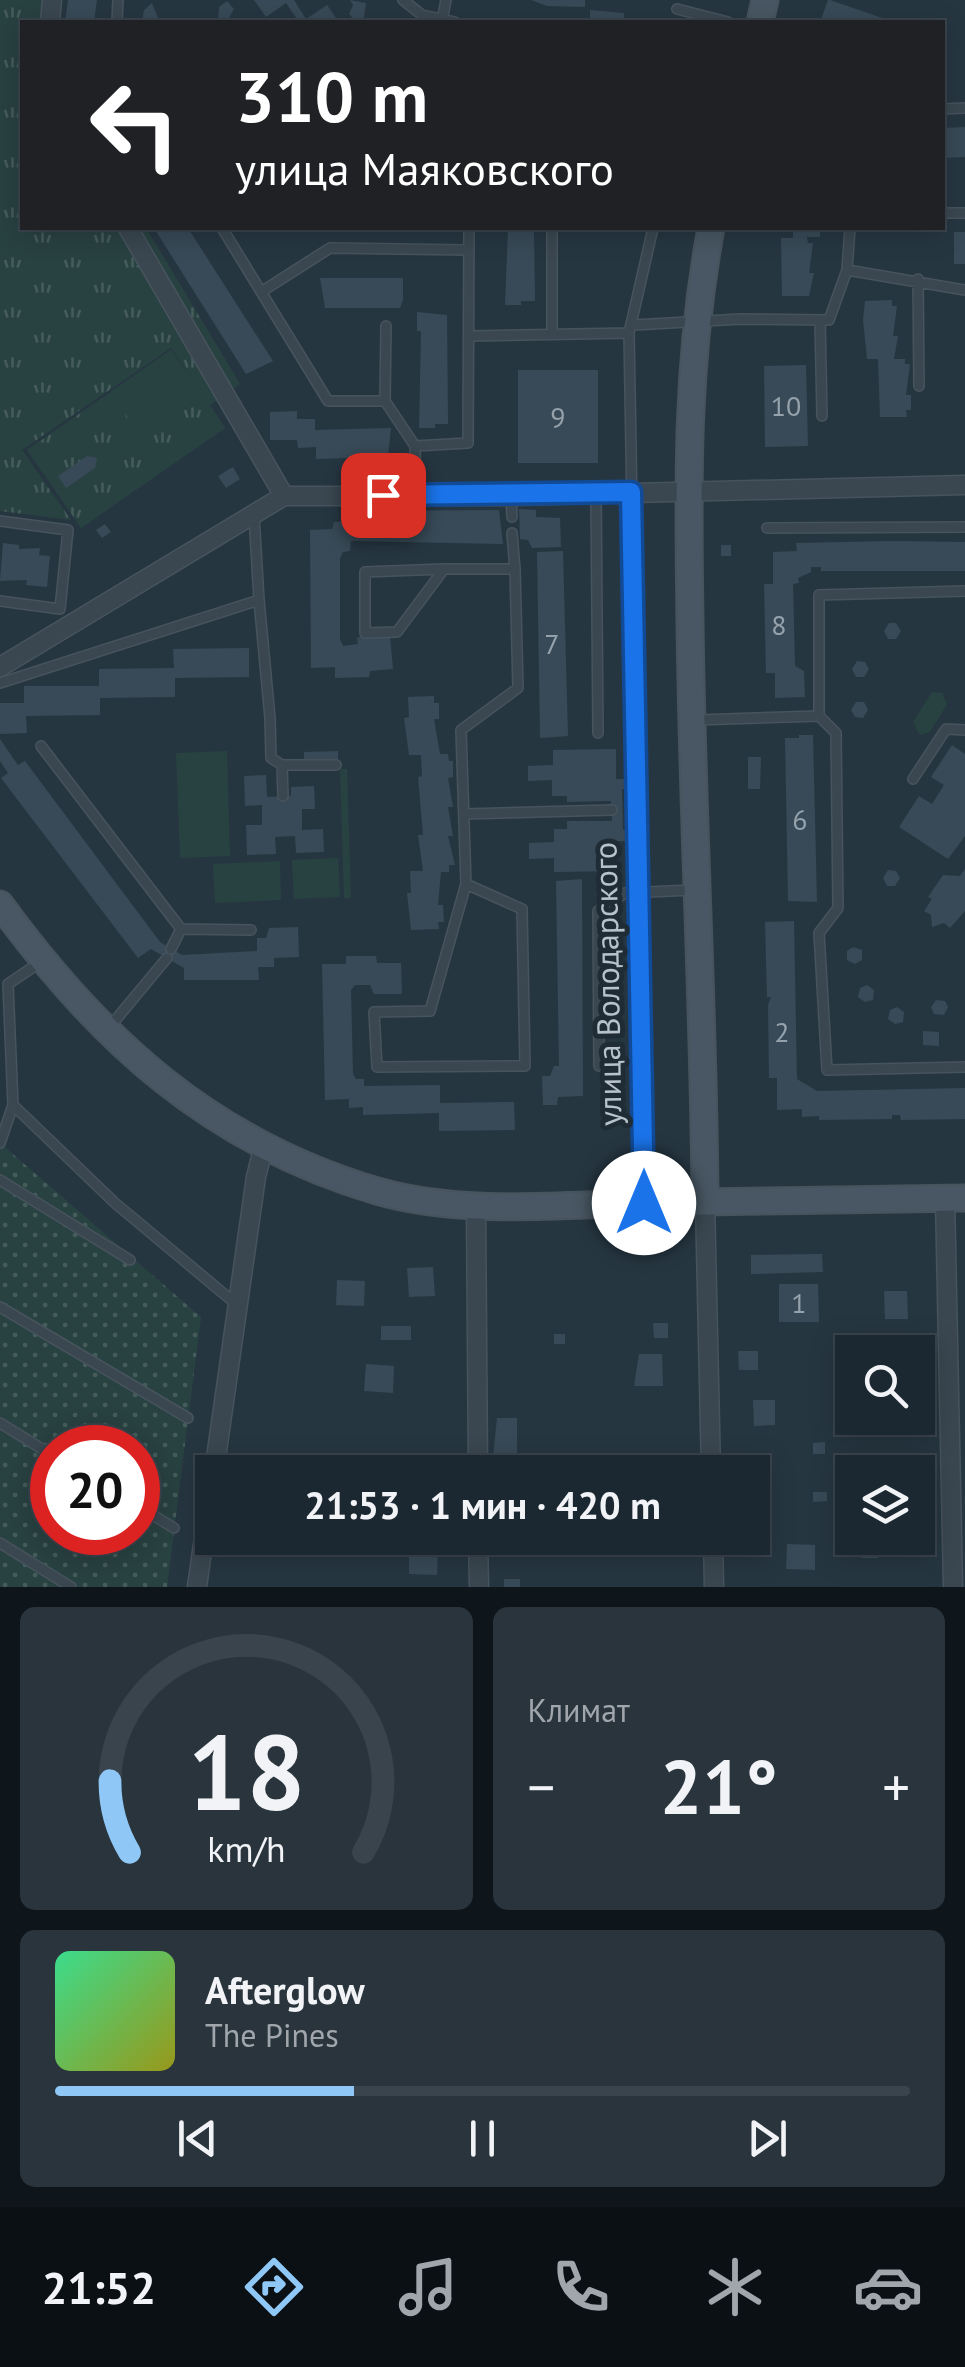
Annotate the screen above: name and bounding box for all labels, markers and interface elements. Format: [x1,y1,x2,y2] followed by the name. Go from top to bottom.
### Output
[235,51,428,141] text: 310 m
[70,60,200,190] icon: left
[235,139,614,197] text: улица Маяковского
[771,387,801,424] house number: 10
[550,398,566,435] house number: 9
[341,453,426,538] pin
[356,468,411,523] icon: arrive
[771,606,787,643] house number: 8
[544,625,560,662] house number: 7
[792,801,808,838] house number: 6
[584,842,630,1126] street label: улица Володарского
[774,1013,790,1050] house number: 2
[592,1151,696,1255] position arrow
[791,1284,807,1321] house number: 1
[835,1335,935,1555] map controls
[835,1335,935,1435] button: search
[30,1425,160,1555] speed limit sign: 20
[835,1455,935,1555] button: layers
[304,1480,661,1529] text: 21:53 · 1 мин · 420 m
[528,1689,630,1731] text: Климат
[187,1704,305,1839] text: 18
[660,1738,778,1835] text: 21°
[528,1751,555,1822] text: −
[882,1751,910,1822] text: +
[207,1826,285,1872] text: km/h
[205,1965,365,2014] text: Afterglow
[205,2014,339,2056] text: The Pines
[170,2111,225,2166] icon: previous
[455,2111,510,2166] icon: pause
[740,2111,795,2166] icon: next
[239,2252,309,2322] icon: directions
[393,2252,463,2322] icon: music
[546,2252,616,2322] icon: phone
[700,2252,770,2322] icon: climate
[853,2252,923,2322] icon: car
[42,2258,156,2316] text: 21:52

